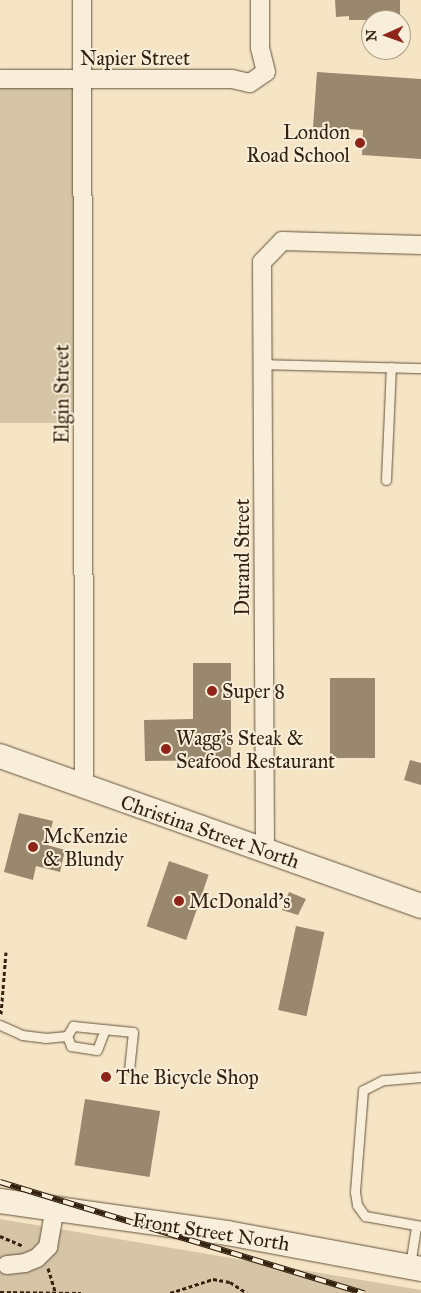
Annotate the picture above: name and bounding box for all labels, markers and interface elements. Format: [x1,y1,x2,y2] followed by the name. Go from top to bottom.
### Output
[361,10,411,60] north arrow
[363,29,380,42] text: N
[80,46,190,70] street label: Napier Street
[246,120,350,167] place label: London Road School
[354,137,366,149] marker: London Road School
[50,344,74,444] street label: Elgin Street
[230,498,254,616] street label: Durand Street
[222,679,285,703] place label: Super 8
[206,685,218,697] marker: Super 8
[176,726,335,773] place label: Wagg's Steak & Seafood Restaurant
[160,743,172,755] marker: Wagg's Steak & Seafood Restaurant
[117,790,303,874] street label: Christina Street North
[43,824,128,871] place label: McKenzie & Blundy
[27,841,39,853] marker: McKenzie & Blundy
[189,889,291,913] place label: McDonald's
[173,895,185,907] marker: McDonald's
[116,1065,259,1089] place label: The Bicycle Shop
[100,1071,112,1083] marker: The Bicycle Shop
[131,1208,291,1256] street label: Front Street North

